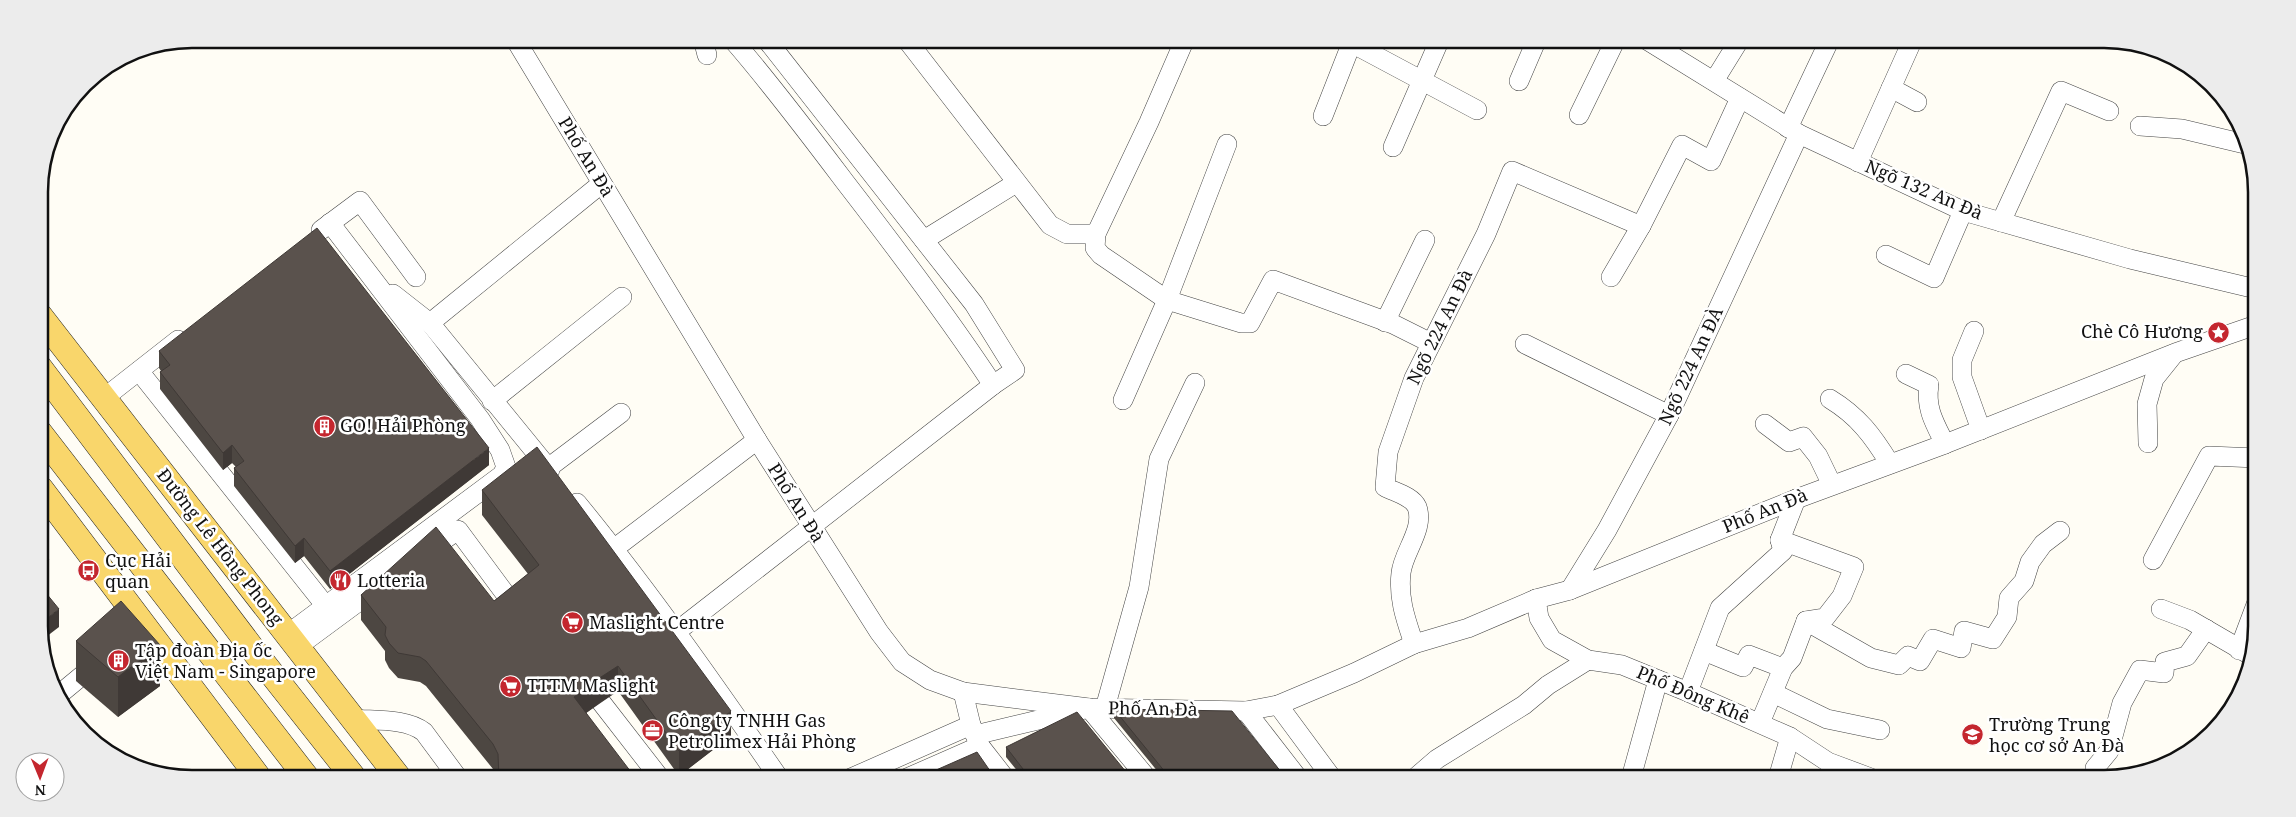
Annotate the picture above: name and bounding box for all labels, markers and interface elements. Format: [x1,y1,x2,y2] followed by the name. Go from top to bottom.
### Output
[554,112,620,201] street label: Phố An Đà
[1862,154,1987,225] street label: Ngõ 132 An Đà
[1401,265,1477,388] street label: Ngõ 224 An Đà
[1652,302,1728,429] street label: Ngõ 224 An ĐÀ
[2081,319,2203,343] place label: Chè Cô Hương
[2207,320,2231,344] place icon: Chè Cô Hương
[340,413,466,437] place label: GO! Hải Phòng
[312,414,336,438] building icon: GO! Hải Phòng
[763,458,831,547] street label: Phố An Đà
[152,463,290,630] street label: Đường Lê Hồng Phong
[1719,482,1811,538] street label: Phố An Đà
[105,548,171,593] place label: Cục Hải quan
[77,559,101,583] bus stop icon: Cục Hải quan
[357,568,425,592] place label: Lotteria
[329,569,353,593] restaurant icon: Lotteria
[589,610,724,634] place label: Maslight Centre
[561,611,585,635] supermarket icon: Maslight Centre
[135,638,316,683] place label: Tập đoàn Địa ốc Việt Nam - Singapore
[107,649,131,673] building icon: Tập đoàn Địa ốc Việt Nam - Singapore
[1633,659,1754,729] street label: Phố Đông Khê
[527,673,656,697] place label: TTTM Maslight
[499,674,523,698] supermarket icon: TTTM Maslight
[1108,695,1198,721] street label: Phố An Đà
[668,708,856,753] place label: Công ty TNHH Gas Petrolimex Hải Phòng
[1989,712,2125,757] place label: Trường Trung học cơ sở An Đà
[640,719,664,743] office icon: Công ty TNHH Gas Petrolimex Hải Phòng
[1961,723,1985,747] school or university icon: Trường Trung học cơ sở An Đà
[15,752,65,802] north arrow
[35,781,46,800] text: N

